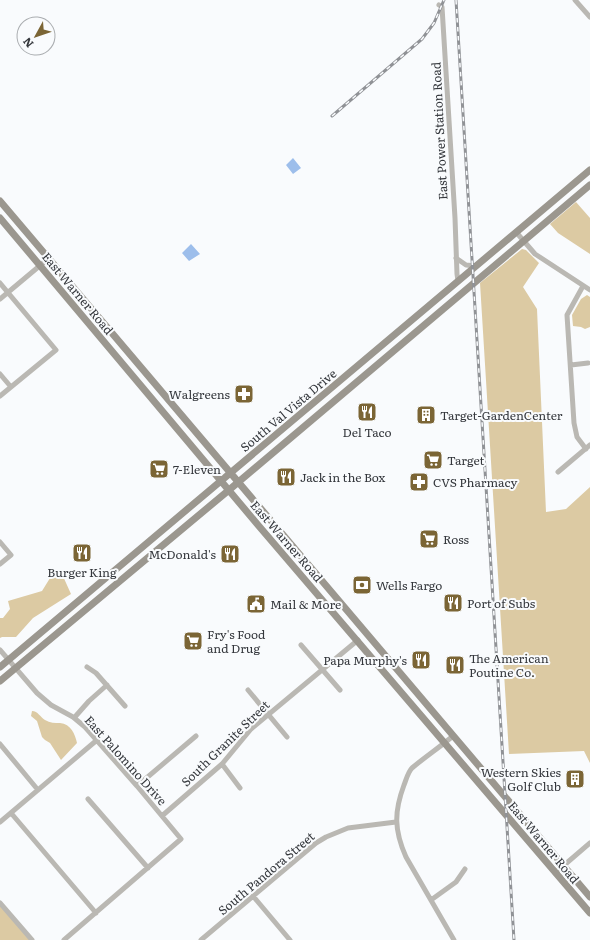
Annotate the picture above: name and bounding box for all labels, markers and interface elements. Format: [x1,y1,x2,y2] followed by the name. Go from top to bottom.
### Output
[16,16,56,56] north arrow
[18,34,37,52] text: N
[426,61,452,200] street label: East Power Station Road
[38,248,118,339] street label: East Warner Road
[236,364,340,456] street label: South Val Vista Drive
[233,383,255,405] pharmacy icon: Walgreens
[169,385,231,403] place label: Walgreens
[356,401,378,423] restaurant icon: Del Taco
[415,404,437,426] building icon: Target-GardenCenter
[440,406,563,424] place label: Target-GardenCenter
[342,423,392,441] place label: Del Taco
[422,449,444,471] supermarket icon: Target
[447,451,485,469] place label: Target
[148,458,170,480] supermarket icon: 7-Eleven
[173,460,221,478] place label: 7-Eleven
[275,466,297,488] restaurant icon: Jack in the Box
[300,468,386,486] place label: Jack in the Box
[408,471,430,493] pharmacy icon: CVS Pharmacy
[433,473,517,491] place label: CVS Pharmacy
[247,496,328,586] street label: East Warner Road
[418,528,440,550] supermarket icon: Ross
[443,530,470,548] place label: Ross
[71,542,93,564] restaurant icon: Burger King
[219,543,241,565] restaurant icon: McDonald's
[149,545,217,563] place label: McDonald's
[47,563,117,581] place label: Burger King
[351,574,373,596] bank icon: Wells Fargo
[376,576,442,594] place label: Wells Fargo
[442,592,464,614] restaurant icon: Port of Subs
[245,593,267,615] public building icon: Mail & More
[467,594,536,612] place label: Port of Subs
[270,595,341,613] place label: Mail & More
[207,625,266,657] place label: Fry's Food and Drug
[182,630,204,652] supermarket icon: Fry's Food and Drug
[410,649,432,671] restaurant icon: Papa Murphy's
[469,649,549,681] place label: The American Poutine Co.
[323,651,408,669] place label: Papa Murphy's
[444,654,466,676] restaurant icon: The American Poutine Co.
[177,696,273,790] street label: South Granite Street
[81,711,171,809] street label: East Palomino Drive
[481,763,562,795] place label: Western Skies Golf Club
[564,768,586,790] building icon: Western Skies Golf Club
[504,797,584,888] street label: East Warner Road
[214,827,318,919] street label: South Pandora Street

